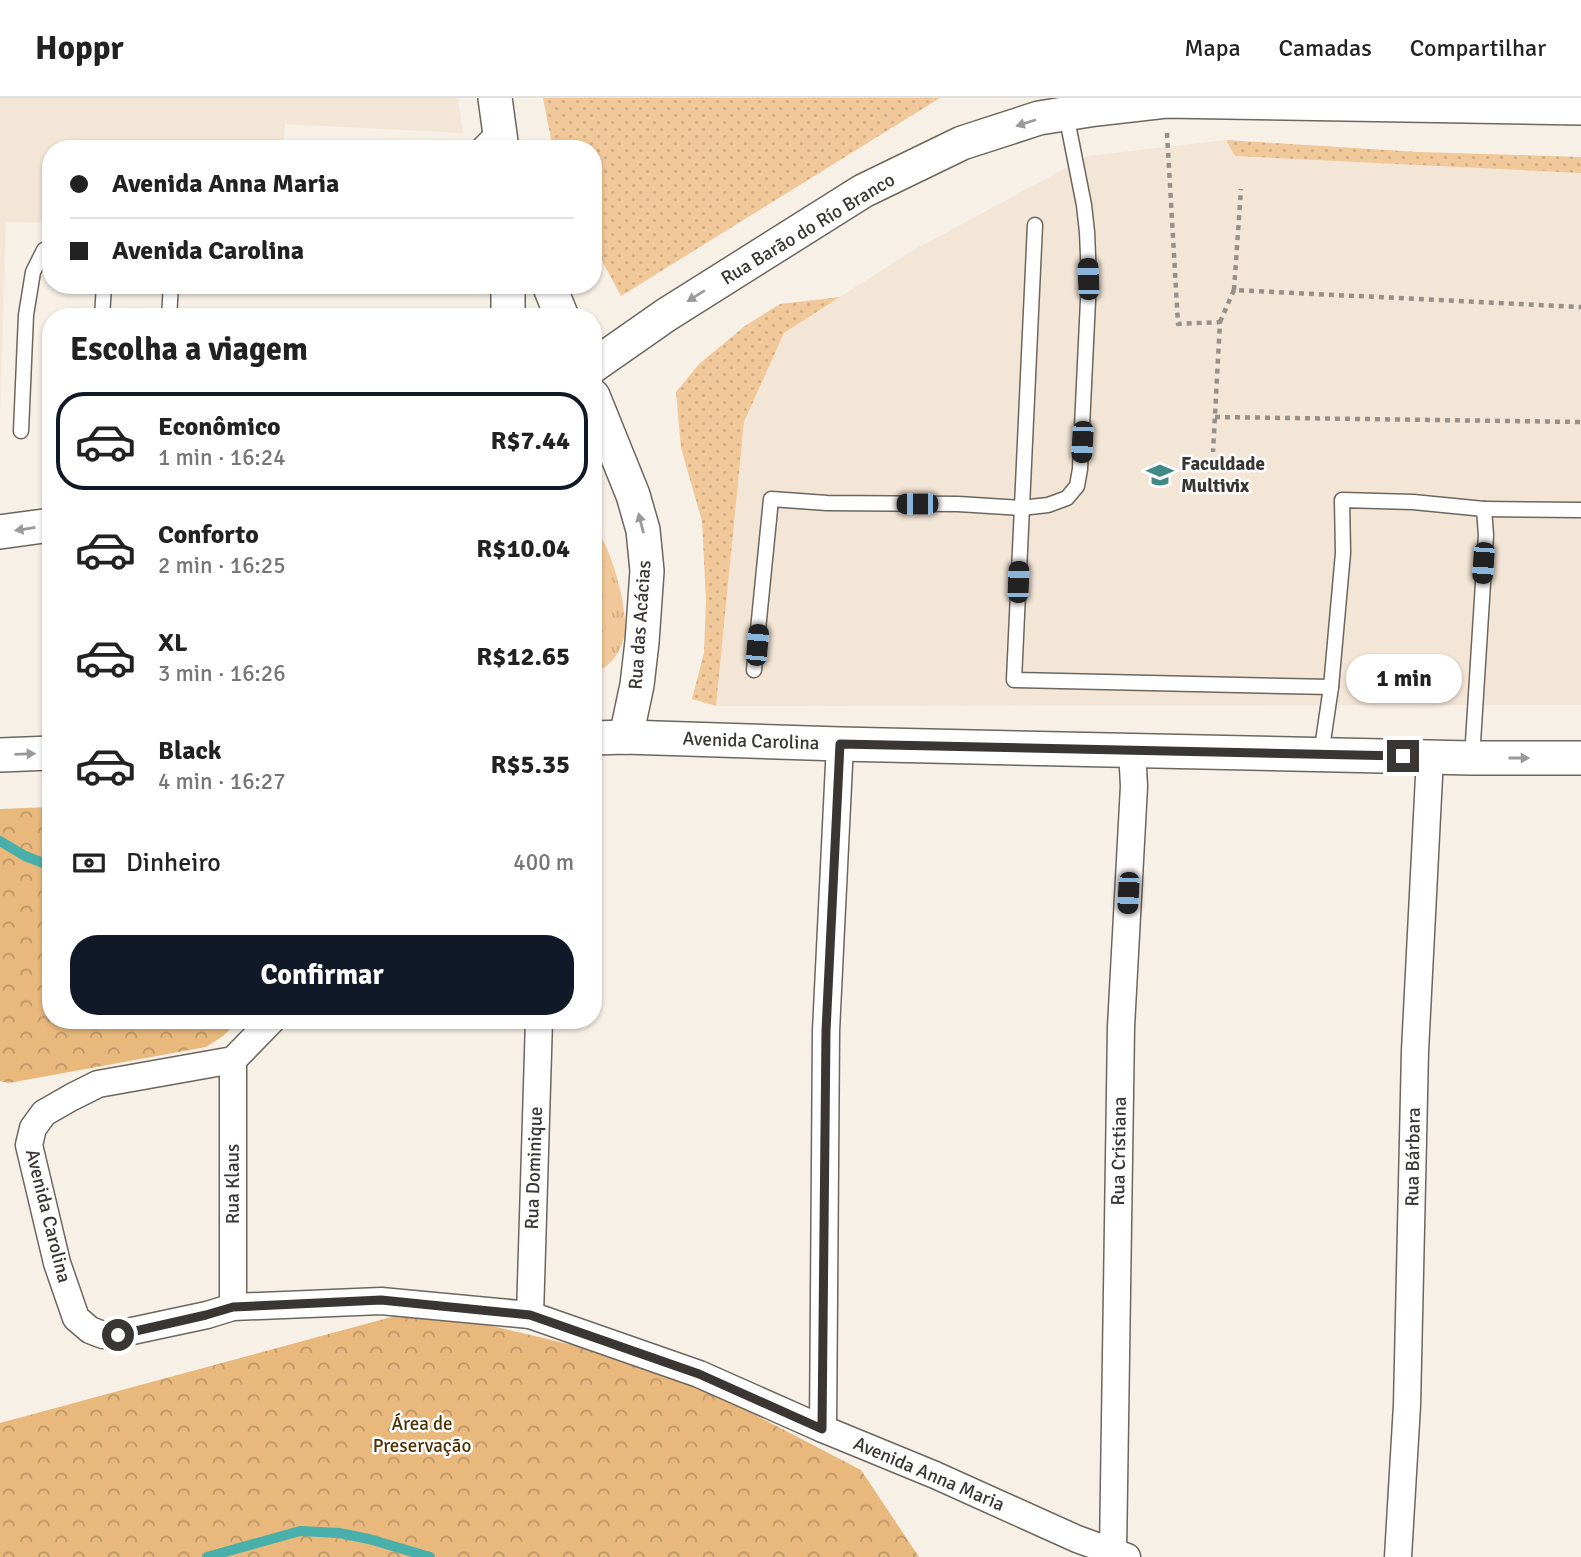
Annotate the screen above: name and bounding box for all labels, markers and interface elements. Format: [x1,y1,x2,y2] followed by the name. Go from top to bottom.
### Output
[35,28,124,69] text: Hoppr
[1184,33,1241,63] text: Mapa
[1279,33,1372,63] text: Camadas
[1410,33,1546,63] text: Compartilhar
[1015,118,1036,128] one-way arrow
[112,168,339,200] text: Avenida Anna Maria
[717,168,899,290] street label: Rua Barão do Río Branco
[112,235,304,267] text: Avenida Carolina
[1077,258,1100,300] car
[687,289,705,303] one-way arrow
[70,330,308,369] text: Escolha a viagem
[74,410,137,473] icon: car
[158,411,281,443] text: Econômico
[1071,420,1094,464] car
[490,425,570,457] text: R$7.44
[158,443,286,472] text: 1 min · 16:24
[1181,452,1265,498] place label: Faculdade Multivix
[1145,460,1175,490] school or university icon: Faculdade Multivix
[897,494,939,515] car
[635,512,646,534] one-way arrow
[74,518,137,581] icon: car
[158,519,259,551] text: Conforto
[14,523,36,534] one-way arrow
[476,533,570,565] text: R$10.04
[1472,541,1495,585] car
[158,551,286,580] text: 2 min · 16:25
[624,560,656,690] street label: Rua das Acácias
[1007,561,1030,603] car
[745,623,770,667] car
[74,626,137,689] icon: car
[158,627,188,659] text: XL
[476,641,570,673] text: R$12.65
[1345,654,1461,704] callout: 1 min
[158,659,286,688] text: 3 min · 16:26
[1376,664,1432,693] text: 1 min
[682,727,820,755] street label: Avenida Carolina
[74,734,137,797] icon: car
[158,735,221,767] text: Black
[1387,740,1419,772] route end
[15,748,37,759] one-way arrow
[490,749,570,781] text: R$5.35
[1508,752,1530,764] one-way arrow
[158,767,286,796] text: 4 min · 16:27
[70,844,108,882] icon: cash
[126,847,221,879] text: Dinheiro
[513,848,574,877] text: 400 m
[1117,871,1140,915] car
[70,935,574,1015] button: Confirmar
[1106,1096,1132,1206] street label: Rua Cristiana
[520,1106,548,1230] street label: Rua Dominique
[1400,1107,1426,1207] street label: Rua Bárbara
[221,1144,245,1224] street label: Rua Klaus
[20,1147,76,1285] street label: Avenida Carolina
[102,1319,134,1351] route start
[373,1412,471,1458] park label: Área de Preservação
[850,1431,1008,1517] street label: Avenida Anna Maria

